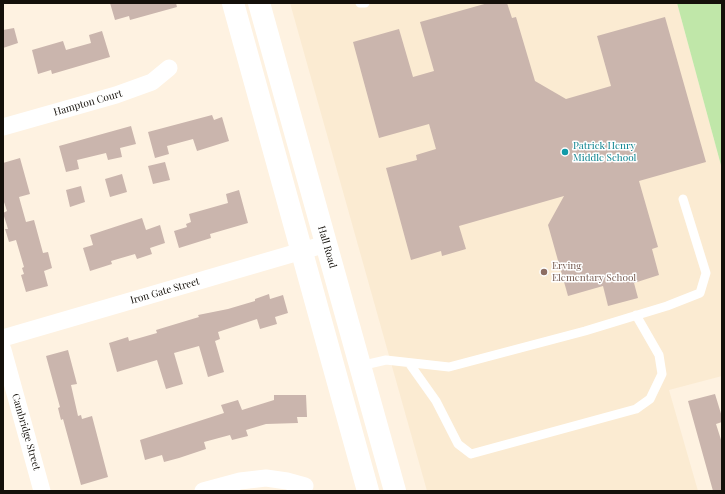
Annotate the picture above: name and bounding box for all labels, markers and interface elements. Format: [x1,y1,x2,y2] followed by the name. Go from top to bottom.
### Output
[52,87,124,119] street label: Hampton Court
[573,140,636,164] place label: Patrick Henry Middle School
[560,147,570,157] marker: Patrick Henry Middle School
[315,224,339,270] street label: Hall Road
[552,260,636,284] place label: Erving Elementary School
[539,267,549,277] marker: Erving Elementary School
[129,275,201,307] street label: Iron Gate Street
[9,392,43,472] street label: Cambridge Street

